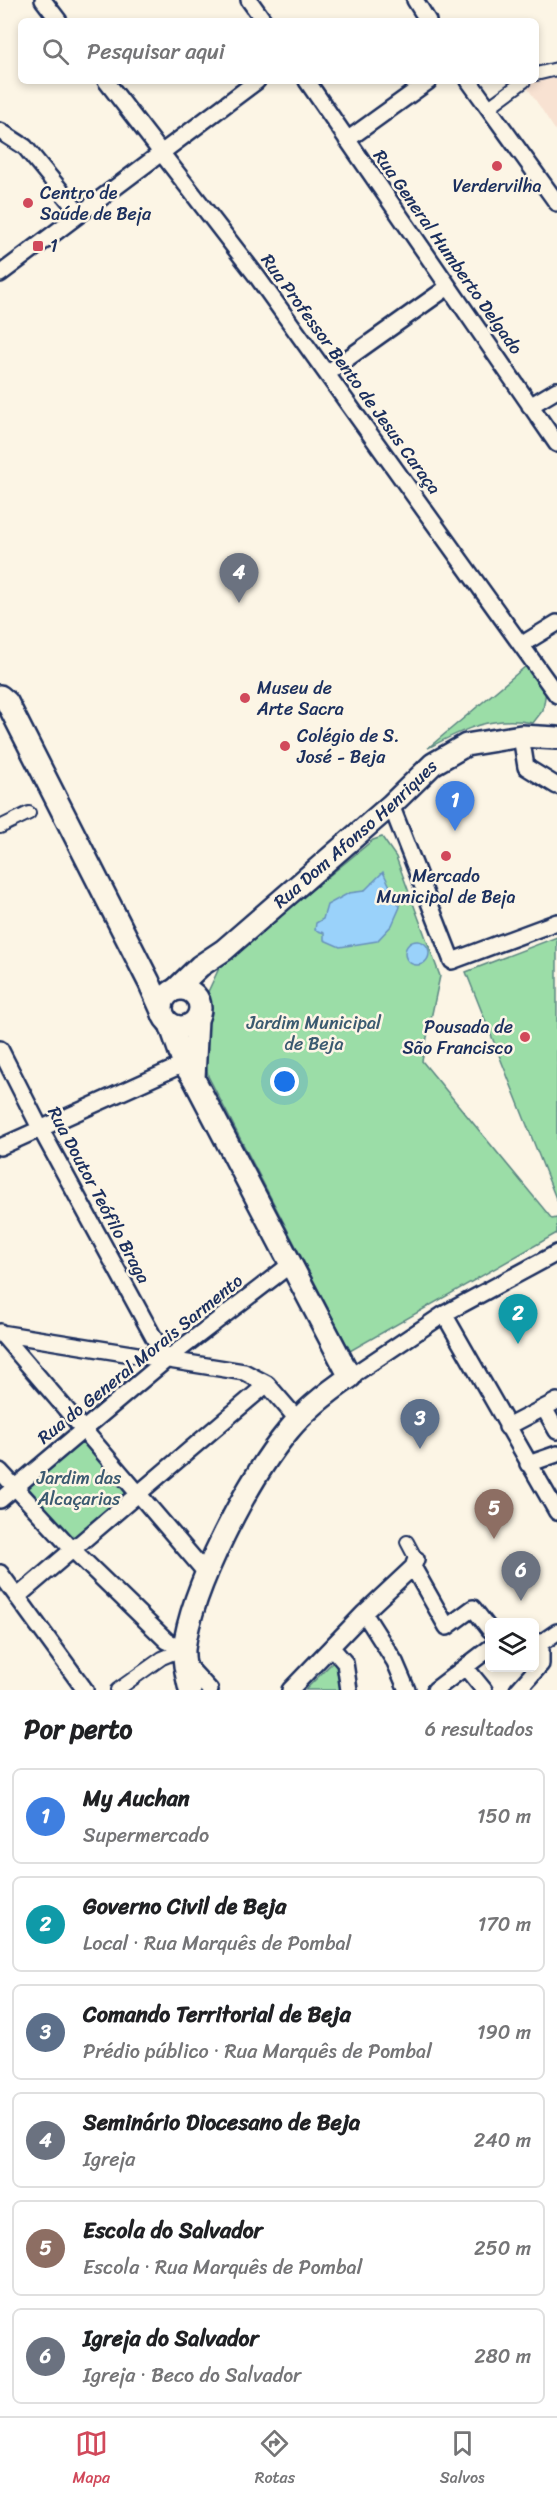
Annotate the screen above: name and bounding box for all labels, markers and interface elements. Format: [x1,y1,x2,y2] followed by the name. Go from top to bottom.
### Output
[18,18,539,84] search box
[87,32,225,71] text: Pesquisar aqui
[39,35,72,68] icon: search
[365,143,531,361] street label: Rua General Humberto Delgado
[490,159,504,173] marker: Verdervilha
[453,170,541,202] place label: Verdervilha
[40,177,152,230] place label: Centro de Saúde de Beja
[21,196,35,210] marker: Centro de Saúde de Beja
[50,230,58,262] place label: 1
[31,239,45,253] marker: 1
[252,247,450,501] street label: Rua Professor Bento de Jesus Caraça
[220,554,258,603] pin: 4
[256,672,344,725] place label: Museu de Arte Sacra
[238,691,252,705] marker: Museu de Arte Sacra
[296,720,400,773] place label: Colégio de S. José - Beja
[278,739,292,753] marker: Colégio de S. José - Beja
[266,751,446,917] street label: Rua Dom Afonso Henriques
[436,782,474,831] pin: 1
[439,849,453,863] marker: Mercado Municipal de Beja
[376,860,516,913] place label: Mercado Municipal de Beja
[246,1007,382,1060] park label: Jardim Municipal de Beja
[403,1011,513,1064] place label: Pousada de São Francisco
[518,1030,532,1044] marker: Pousada de São Francisco
[270,1067,299,1096] your location
[39,1100,159,1290] street label: Rua Doutor Teófilo Braga
[30,1265,250,1453] street label: Rua do General Morais Sarmento
[498,1294,538,1344] pin: 2
[400,1400,440,1449] pin: 3
[36,1462,122,1515] park label: Jardim das Alcaçarias
[474,1490,514,1539] pin: 5
[502,1552,540,1601] pin: 6
[485,1618,539,1672] map controls
[485,1618,539,1672] button: layers
[24,1706,132,1752] text: Por perto
[425,1712,533,1747] text: 6 resultados
[83,1779,190,1818] text: My Auchan
[41,1799,50,1834] text: 1
[477,1799,531,1834] text: 150 m
[83,1818,209,1853] text: Supermercado
[83,1887,286,1926] text: Governo Civil de Beja
[40,1907,51,1942] text: 2
[478,1907,531,1942] text: 170 m
[83,1926,351,1961] text: Local · Rua Marquês de Pombal
[83,1995,351,2034] text: Comando Territorial de Beja
[40,2015,51,2050] text: 3
[477,2015,531,2050] text: 190 m
[83,2034,432,2069] text: Prédio público · Rua Marquês de Pombal
[83,2103,360,2142] text: Seminário Diocesano de Beja
[39,2123,52,2158] text: 4
[474,2123,531,2158] text: 240 m
[83,2142,135,2177] text: Igreja
[83,2211,263,2250] text: Escola do Salvador
[39,2231,52,2266] text: 5
[474,2231,531,2266] text: 250 m
[83,2250,362,2285] text: Escola · Rua Marquês de Pombal
[83,2319,258,2358] text: Igreja do Salvador
[40,2339,51,2374] text: 6
[474,2339,531,2374] text: 280 m
[83,2358,301,2393] text: Igreja · Beco do Salvador
[72,2427,110,2492] tab: Mapa
[255,2427,295,2492] tab: Rotas
[440,2427,485,2492] tab: Salvos

